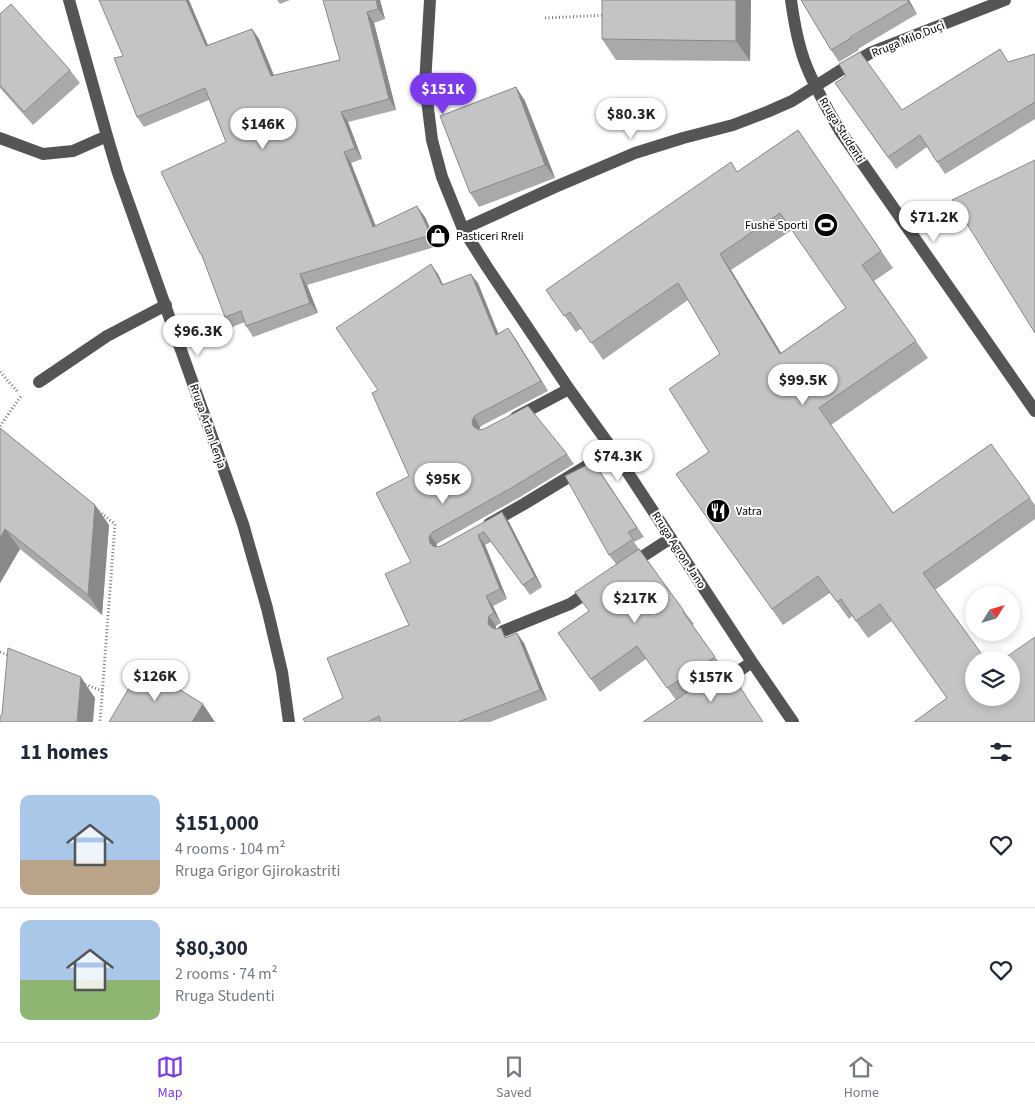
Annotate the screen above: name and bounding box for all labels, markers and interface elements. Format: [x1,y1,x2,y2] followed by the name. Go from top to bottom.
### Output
[869,17,947,62] street label: Rruga Milo Duçi
[408,72,478,115] pin: $151K
[421,78,465,100] text: $151K
[815,94,869,166] street label: Rruga Studenti
[590,98,672,140] pin: $80.3K
[607,103,655,125] text: $80.3K
[228,108,298,150] pin: $146K
[241,113,285,135] text: $146K
[893,200,975,243] pin: $71.2K
[910,206,958,228] text: $71.2K
[813,212,839,238] sports icon: Fushë Sporti
[745,217,808,234] place label: Fushë Sporti
[425,223,451,249] shop icon: Pasticeri Rreli
[456,228,524,245] place label: Pasticeri Rreli
[157,314,239,357] pin: $96.3K
[174,320,222,342] text: $96.3K
[762,364,844,406] pin: $99.5K
[779,369,827,391] text: $99.5K
[185,382,230,471] street label: Rruga Artan Lenja
[577,440,659,482] pin: $74.3K
[594,445,642,467] text: $74.3K
[413,462,473,505] pin: $95K
[425,468,461,490] text: $95K
[705,498,731,524] restaurant icon: Vatra
[736,503,762,520] place label: Vatra
[647,508,710,592] street label: Rruga Agron Jano
[600,582,670,624] pin: $217K
[965,586,1020,641] north arrow
[965,586,1020,706] map controls
[613,587,657,609] text: $217K
[965,651,1020,706] button: layers
[120,660,190,702] pin: $126K
[676,660,746,703] pin: $157K
[133,665,177,687] text: $126K
[689,666,733,688] text: $157K
[20,737,108,767] text: 11 homes
[987,738,1015,766] icon: filters
[175,808,259,838] text: $151,000
[60,815,120,875] icon: home
[987,831,1015,859] icon: heart
[175,838,285,860] text: 4 rooms · 104 m²
[175,860,340,882] text: Rruga Grigor Gjirokastriti
[175,933,248,963] text: $80,300
[60,940,120,1000] icon: home
[987,956,1015,984] icon: heart
[175,963,277,985] text: 2 rooms · 74 m²
[175,985,275,1007] text: Rruga Studenti
[156,1053,184,1103] tab: Map
[496,1053,532,1103] tab: Saved
[844,1053,879,1103] tab: Home

